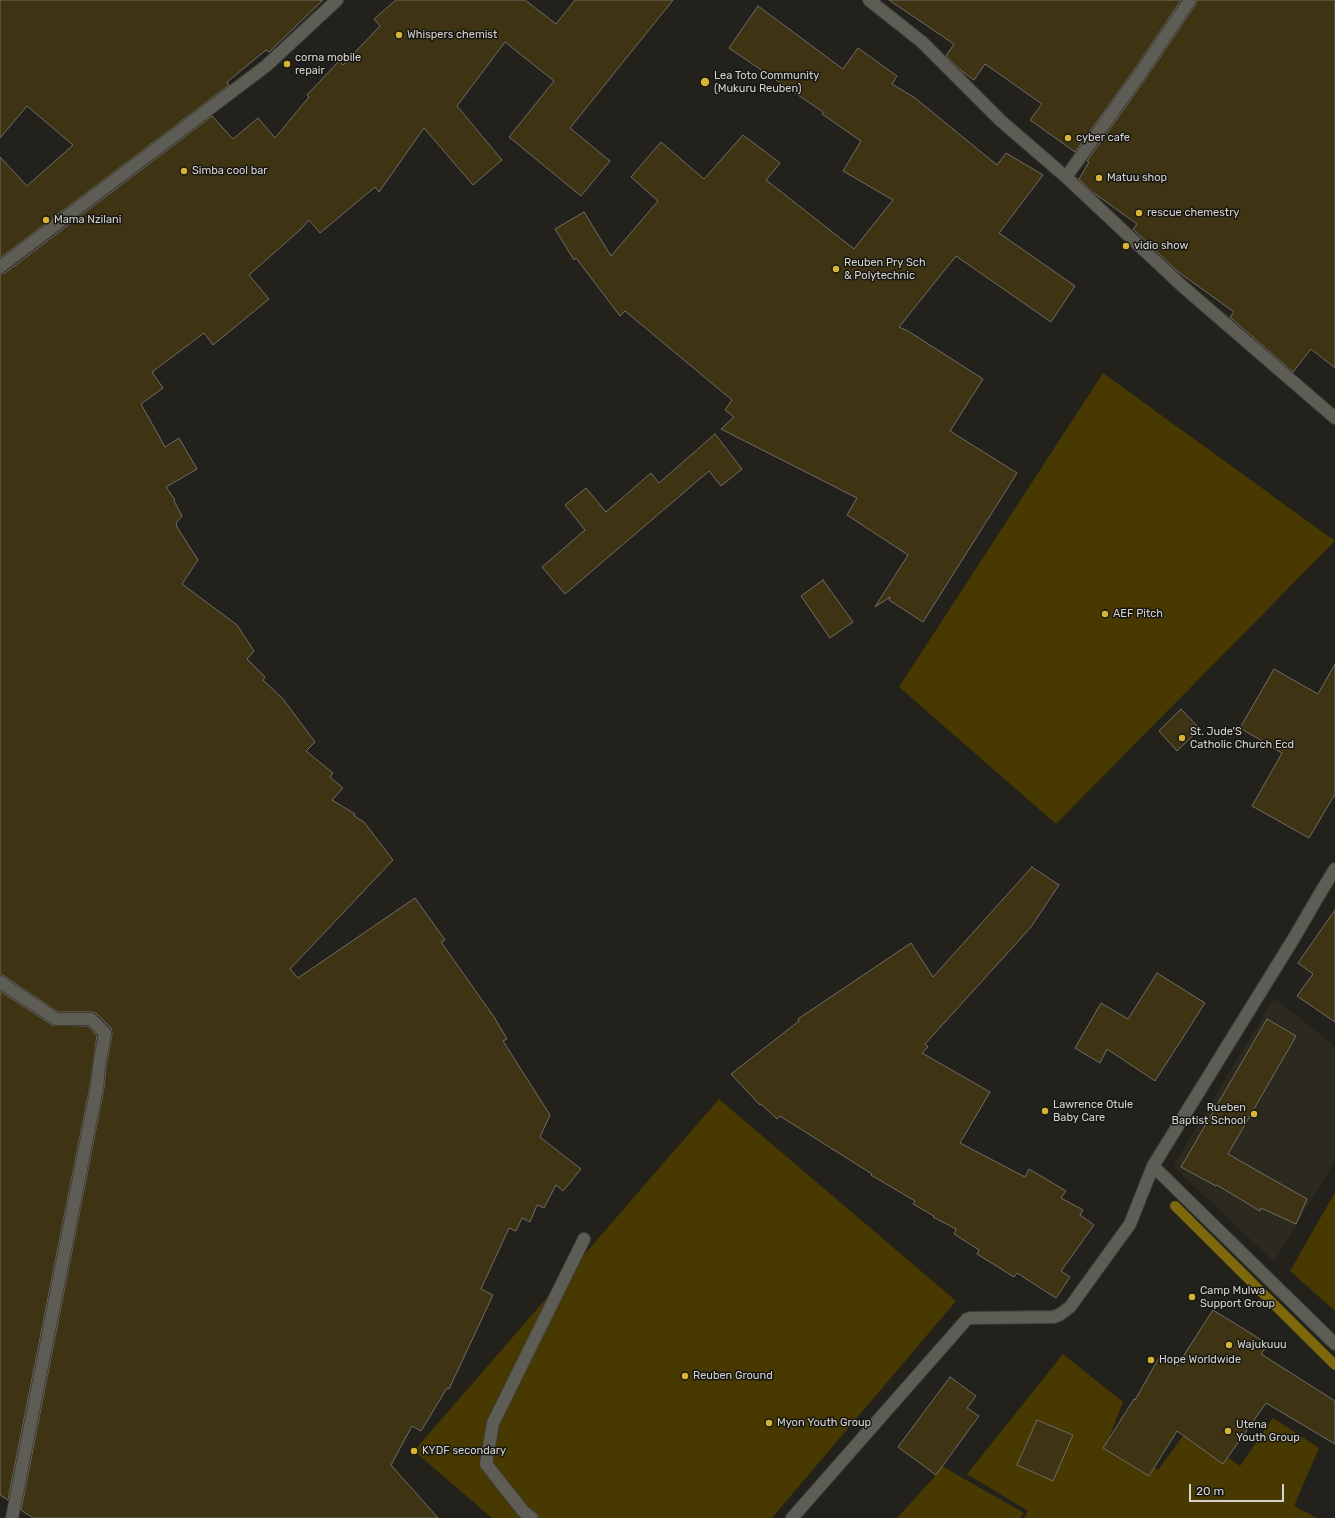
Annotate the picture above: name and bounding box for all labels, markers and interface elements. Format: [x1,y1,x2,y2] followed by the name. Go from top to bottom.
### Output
[407,28,497,42] place label: Whispers chemist
[394,30,404,40] marker: Whispers chemist
[295,51,361,77] place label: corna mobile repair
[282,59,292,69] marker: corna mobile repair
[714,69,819,95] place label: Lea Toto Community (Mukuru Reuben)
[699,76,711,88] marker: Lea Toto Community (Mukuru Reuben)
[1076,131,1130,145] place label: cyber cafe
[1063,133,1073,143] marker: cyber cafe
[192,164,267,178] place label: Simba cool bar
[179,166,189,176] marker: Simba cool bar
[1107,171,1167,185] place label: Matuu shop
[1094,173,1104,183] marker: Matuu shop
[1147,206,1239,220] place label: rescue chemestry
[1134,208,1144,218] marker: rescue chemestry
[54,213,121,227] place label: Mama Nzilani
[41,215,51,225] marker: Mama Nzilani
[1134,239,1188,253] place label: vidio show
[1121,241,1131,251] marker: vidio show
[844,256,926,282] place label: Reuben Pry Sch & Polytechnic
[831,264,841,274] marker: Reuben Pry Sch & Polytechnic
[1113,607,1163,621] place label: AEF Pitch
[1100,609,1110,619] marker: AEF Pitch
[1190,725,1294,751] place label: St. Jude'S Catholic Church Ecd
[1177,733,1187,743] marker: St. Jude'S Catholic Church Ecd
[1053,1098,1133,1124] place label: Lawrence Otule Baby Care
[1172,1101,1246,1127] place label: Rueben Baptist School
[1040,1106,1050,1116] marker: Lawrence Otule Baby Care
[1249,1109,1259,1119] marker: Rueben Baptist School
[1200,1284,1275,1310] place label: Camp Mulwa Support Group
[1187,1292,1197,1302] marker: Camp Mulwa Support Group
[1237,1338,1287,1352] place label: Wajukuuu
[1224,1340,1234,1350] marker: Wajukuuu
[1159,1353,1241,1367] place label: Hope Worldwide
[1146,1355,1156,1365] marker: Hope Worldwide
[693,1369,773,1383] place label: Reuben Ground
[680,1371,690,1381] marker: Reuben Ground
[777,1416,871,1430] place label: Myon Youth Group
[764,1418,774,1428] marker: Myon Youth Group
[1236,1418,1300,1444] place label: Utena Youth Group
[1223,1426,1233,1436] marker: Utena Youth Group
[422,1444,506,1458] place label: KYDF secondary
[409,1446,419,1456] marker: KYDF secondary
[1191,1476,1286,1502] scale bar
[1196,1484,1224,1498] text: 20 m

